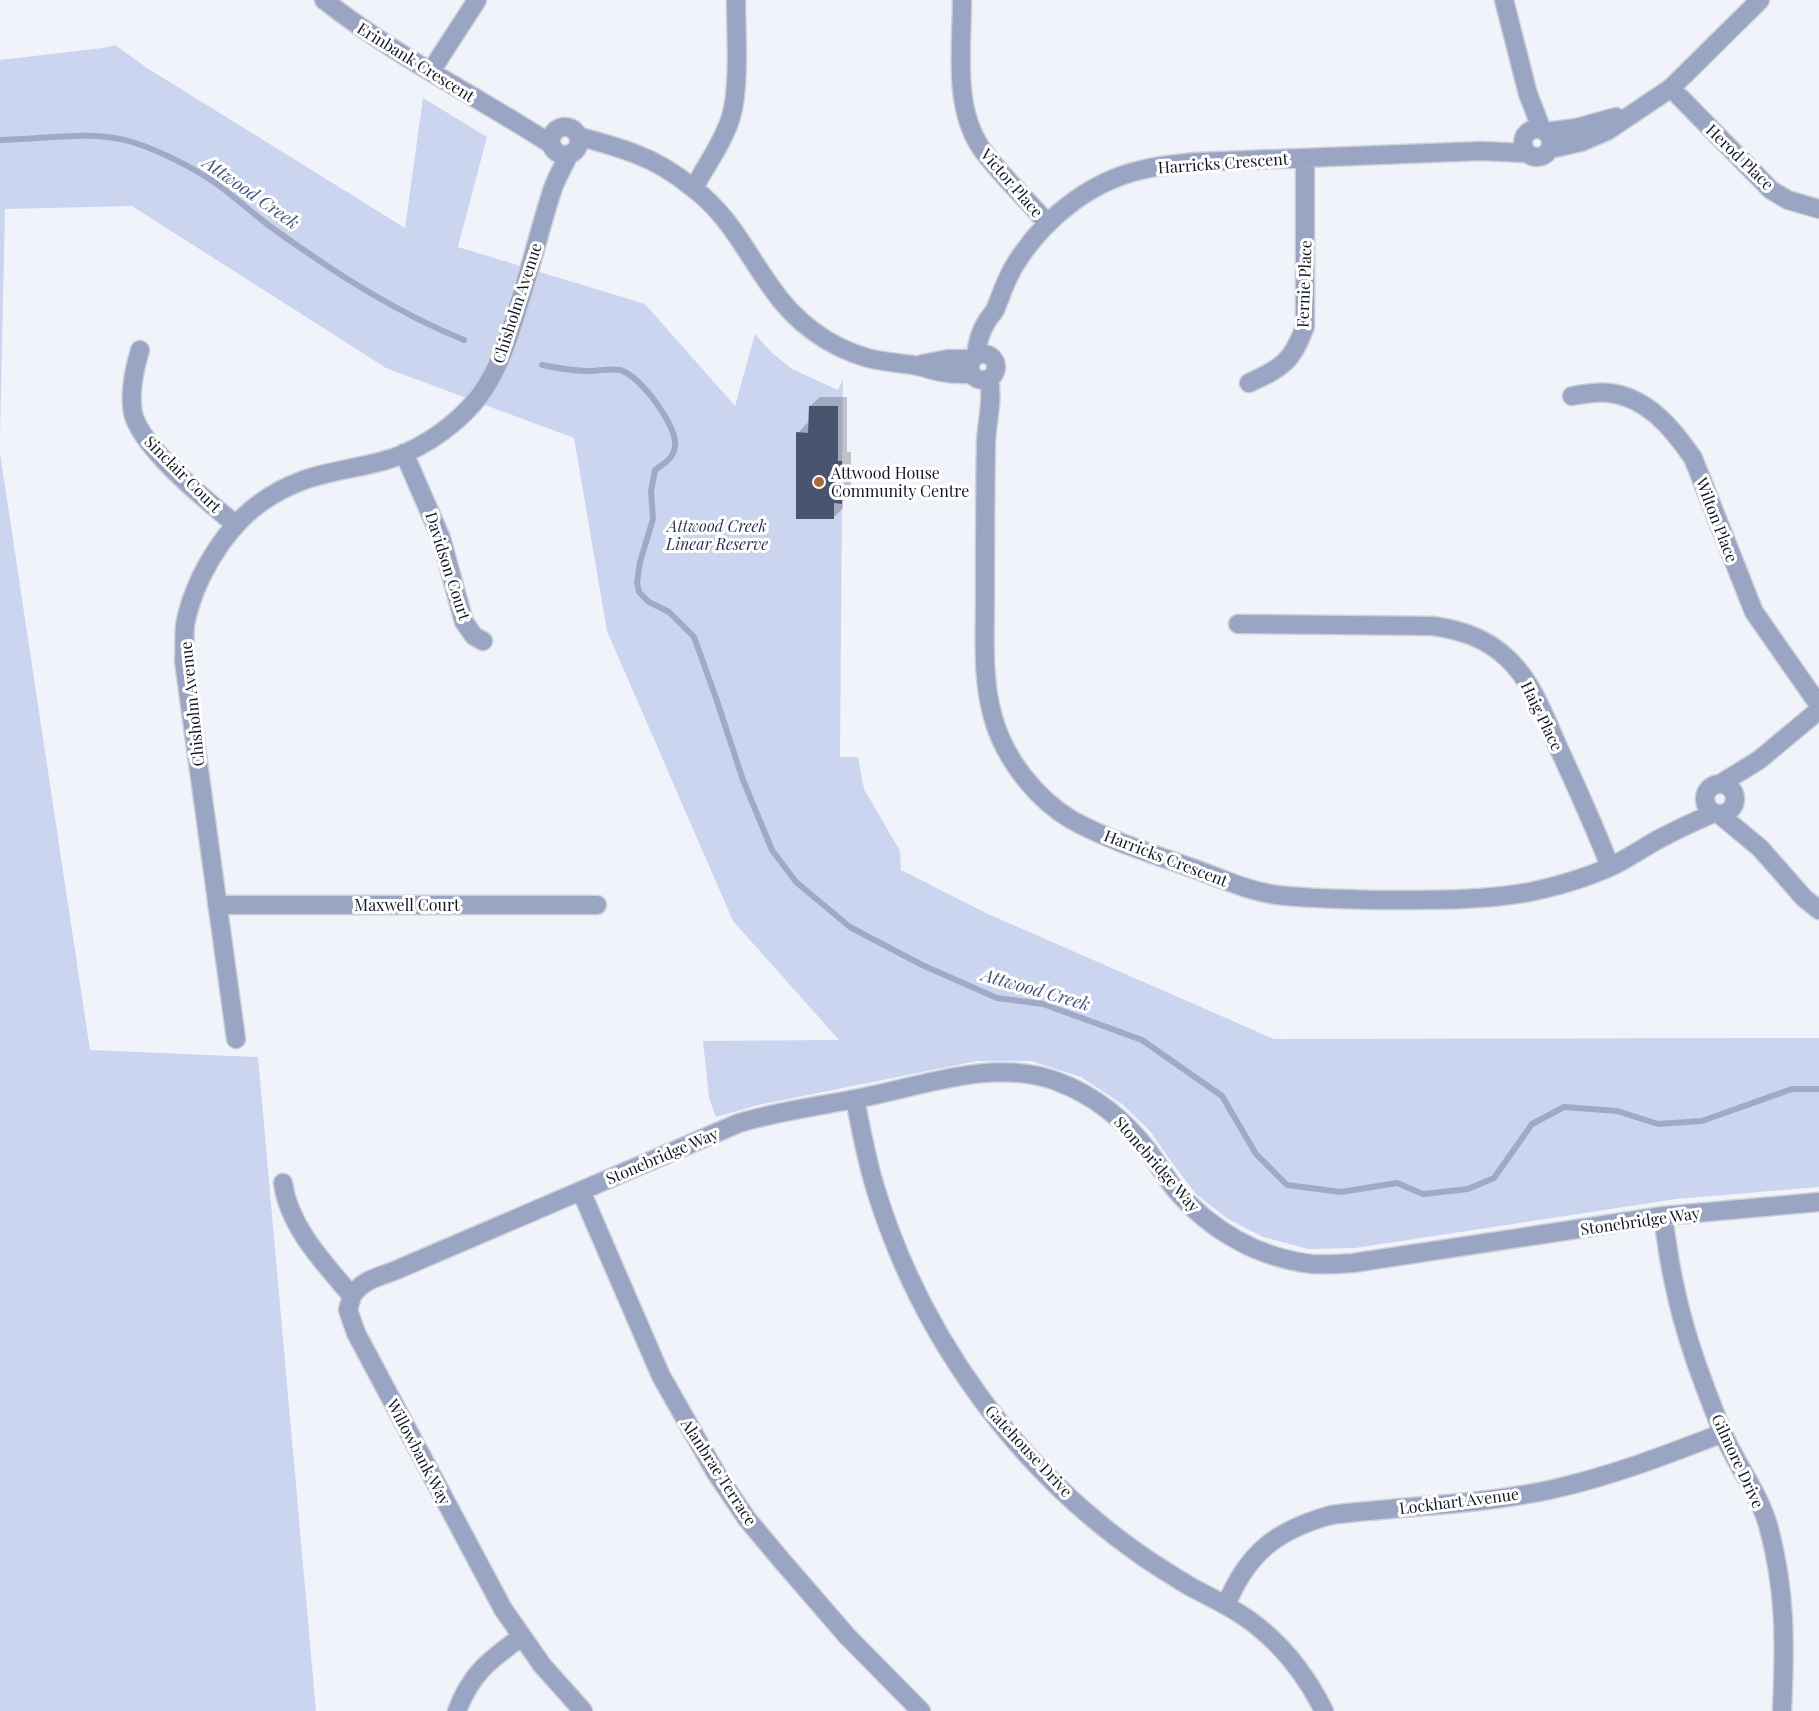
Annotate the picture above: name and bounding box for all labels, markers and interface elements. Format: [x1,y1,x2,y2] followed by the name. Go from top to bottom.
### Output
[354,17,479,106] street label: Erinbank Crescent
[1702,119,1779,194] street label: Herod Place
[976,143,1048,222] street label: Victor Place
[1157,147,1289,178] street label: Harricks Crescent
[197,149,304,234] water label: Attwood Creek
[487,240,546,366] street label: Chisholm Avenue
[1291,240,1316,328] street label: Fernie Place
[140,431,227,517] street label: Sinclair Court
[830,462,969,501] place label: Attwood House Community Centre
[1691,474,1743,565] street label: Wilton Place
[812,475,826,489] marker: Attwood House Community Centre
[421,509,476,623] street label: Davidson Court
[665,515,768,554] park label: Attwood Creek Linear Reserve
[175,641,208,767] street label: Chisholm Avenue
[1517,678,1568,754] street label: Haig Place
[1101,824,1231,891] street label: Harricks Crescent
[354,894,460,915] street label: Maxwell Court
[977,962,1093,1016] water label: Attwood Creek
[1110,1111,1205,1216] street label: Stonebridge Way
[602,1122,721,1189] street label: Stonebridge Way
[1579,1202,1701,1239] street label: Stonebridge Way
[382,1394,456,1508] street label: Willowbank Way
[981,1400,1078,1501] street label: Gatehouse Drive
[1707,1410,1769,1511] street label: Gilmore Drive
[676,1413,762,1529] street label: Alanbrae Terrace
[1398,1483,1520,1518] street label: Lockhart Avenue

